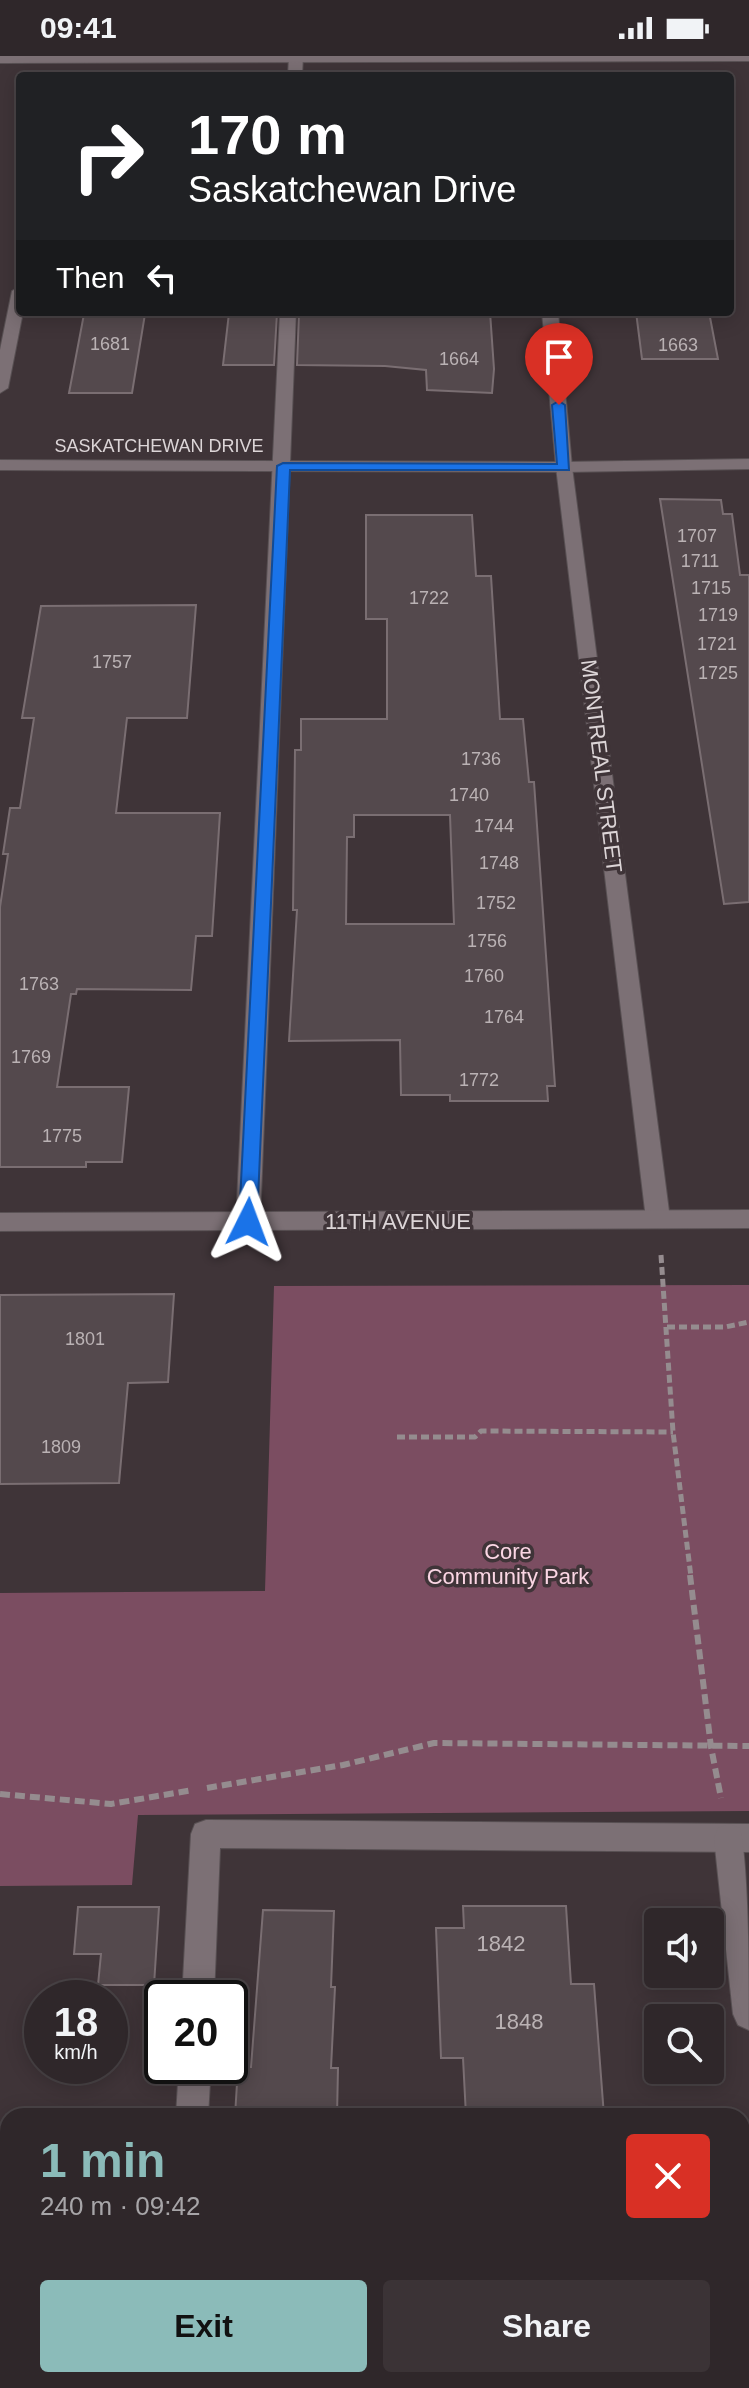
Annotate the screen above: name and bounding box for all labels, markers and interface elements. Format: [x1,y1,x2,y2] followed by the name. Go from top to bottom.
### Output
[40,11,117,44] text: 09:41
[188,103,347,166] text: 170 m
[56,104,160,208] icon: right
[188,169,516,210] text: Saskatchewan Drive
[140,256,184,300] icon: left
[56,261,124,294] text: Then
[525,323,593,405] pin
[90,334,130,354] house number: 1681
[537,335,581,379] icon: arrive
[658,335,698,355] house number: 1663
[439,349,479,369] house number: 1664
[54,436,264,456] street label: SASKATCHEWAN DRIVE
[677,526,717,546] house number: 1707
[681,551,719,571] house number: 1711
[691,578,731,598] house number: 1715
[409,588,449,608] house number: 1722
[698,605,738,625] house number: 1719
[697,634,737,654] house number: 1721
[92,652,132,672] house number: 1757
[576,658,627,874] street label: MONTREAL STREET
[698,663,738,683] house number: 1725
[461,749,501,769] house number: 1736
[449,785,489,805] house number: 1740
[474,816,514,836] house number: 1744
[479,853,519,873] house number: 1748
[476,893,516,913] house number: 1752
[467,931,507,951] house number: 1756
[464,966,504,986] house number: 1760
[19,974,59,994] house number: 1763
[484,1007,524,1027] house number: 1764
[11,1047,51,1067] house number: 1769
[459,1070,499,1090] house number: 1772
[42,1126,82,1146] house number: 1775
[206,1180,290,1264] position arrow
[325,1209,471,1234] street label: 11TH AVENUE
[65,1329,105,1349] house number: 1801
[41,1437,81,1457] house number: 1809
[427,1539,590,1589] park label: Core Community Park
[644,1908,724,2084] map controls
[644,1908,724,1988] button: sound
[477,1931,525,1956] house number: 1842
[144,1980,248,2084] speed limit sign: 20
[54,2000,98,2044] text: 18
[644,2004,724,2084] button: search
[495,2009,543,2034] house number: 1848
[54,2041,98,2063] text: km/h
[40,2134,165,2187] text: 1 min
[626,2134,710,2218] button: close
[40,2191,200,2221] text: 240 m · 09:42
[40,2280,367,2372] button: Exit
[383,2280,710,2372] button: Share

